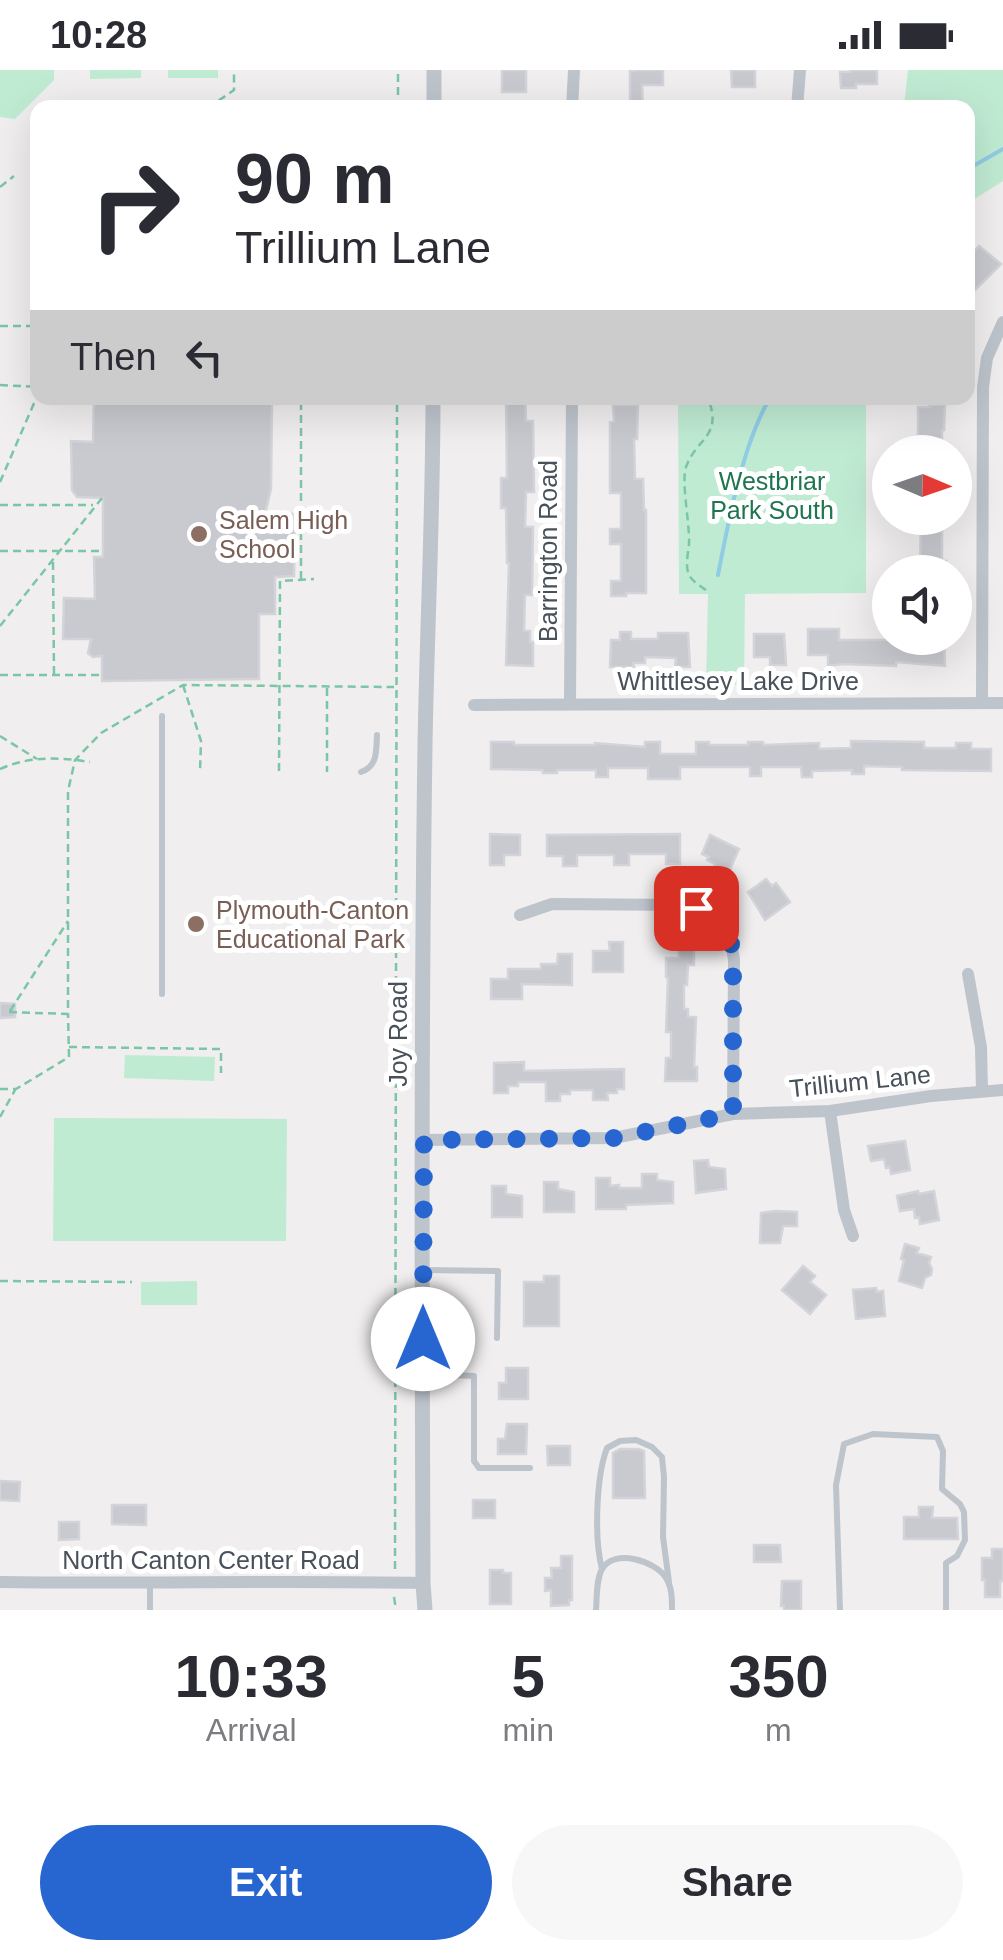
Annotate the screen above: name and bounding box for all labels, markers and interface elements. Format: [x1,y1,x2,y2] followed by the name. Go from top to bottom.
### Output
[50,14,147,56] text: 10:28
[70,140,200,270] icon: right
[235,140,395,218] text: 90 m
[235,222,491,273] text: Trillium Lane
[177,330,232,385] icon: left
[70,336,157,378] text: Then
[872,435,972,535] north arrow
[872,435,972,655] map controls
[534,460,562,642] street label: Barrington Road
[710,467,834,524] park label: Westbriar Park South
[219,506,348,563] place label: Salem High School
[188,523,210,545] marker: Salem High School
[872,555,972,655] button: sound
[617,667,859,695] street label: Whittlesey Lake Drive
[654,866,739,951] pin
[669,881,724,936] icon: arrive
[216,896,409,953] place label: Plymouth-Canton Educational Park
[185,913,207,935] marker: Plymouth-Canton Educational Park
[384,981,412,1087] street label: Joy Road
[788,1060,932,1102] street label: Trillium Lane
[371,1287,475,1391] position arrow
[62,1546,360,1574] street label: North Canton Center Road
[174,1643,328,1710] text: 10:33
[511,1643,545,1710] text: 5
[728,1643,829,1710] text: 350
[206,1712,297,1748] text: Arrival
[502,1712,554,1748] text: min
[765,1712,792,1748] text: m
[40,1825,492,1940] button: Exit
[512,1825,963,1940] button: Share

